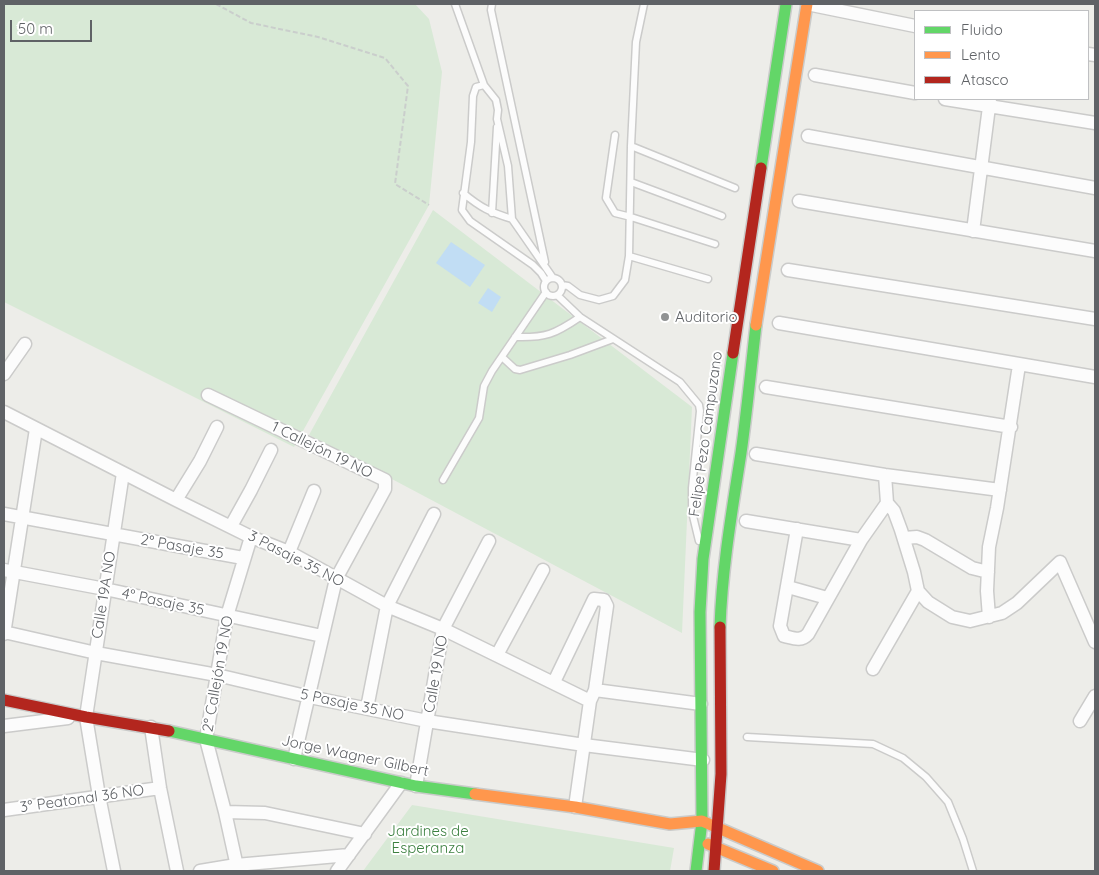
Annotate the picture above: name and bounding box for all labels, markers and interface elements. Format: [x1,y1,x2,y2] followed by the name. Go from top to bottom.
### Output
[12,10,95,42] scale bar
[914,10,1089,100] legend
[18,19,53,38] text: 50 m
[961,20,1003,39] text: Fluido
[961,45,1000,64] text: Lento
[961,70,1009,89] text: Atasco
[675,308,738,326] place label: Auditorio
[659,311,671,323] marker: Auditorio
[685,350,727,518] street label: Felipe Pezo Campuzano
[269,418,375,482] street label: 1 Callejón 19 NO
[245,527,347,591] street label: 3 Pasaje 35 NO
[139,531,225,563] street label: 2° Pasaje 35
[88,550,120,640] street label: Calle 19A NO
[120,584,206,620] street label: 4° Pasaje 35
[199,614,237,734] street label: 2° Callejón 19 NO
[420,634,452,714] street label: Calle 19 NO
[298,685,406,725] street label: 5 Pasaje 35 NO
[280,732,430,780] street label: Jorge Wagner Gilbert
[19,781,145,817] street label: 3° Peatonal 36 NO
[387,822,469,857] park label: Jardines de Esperanza

